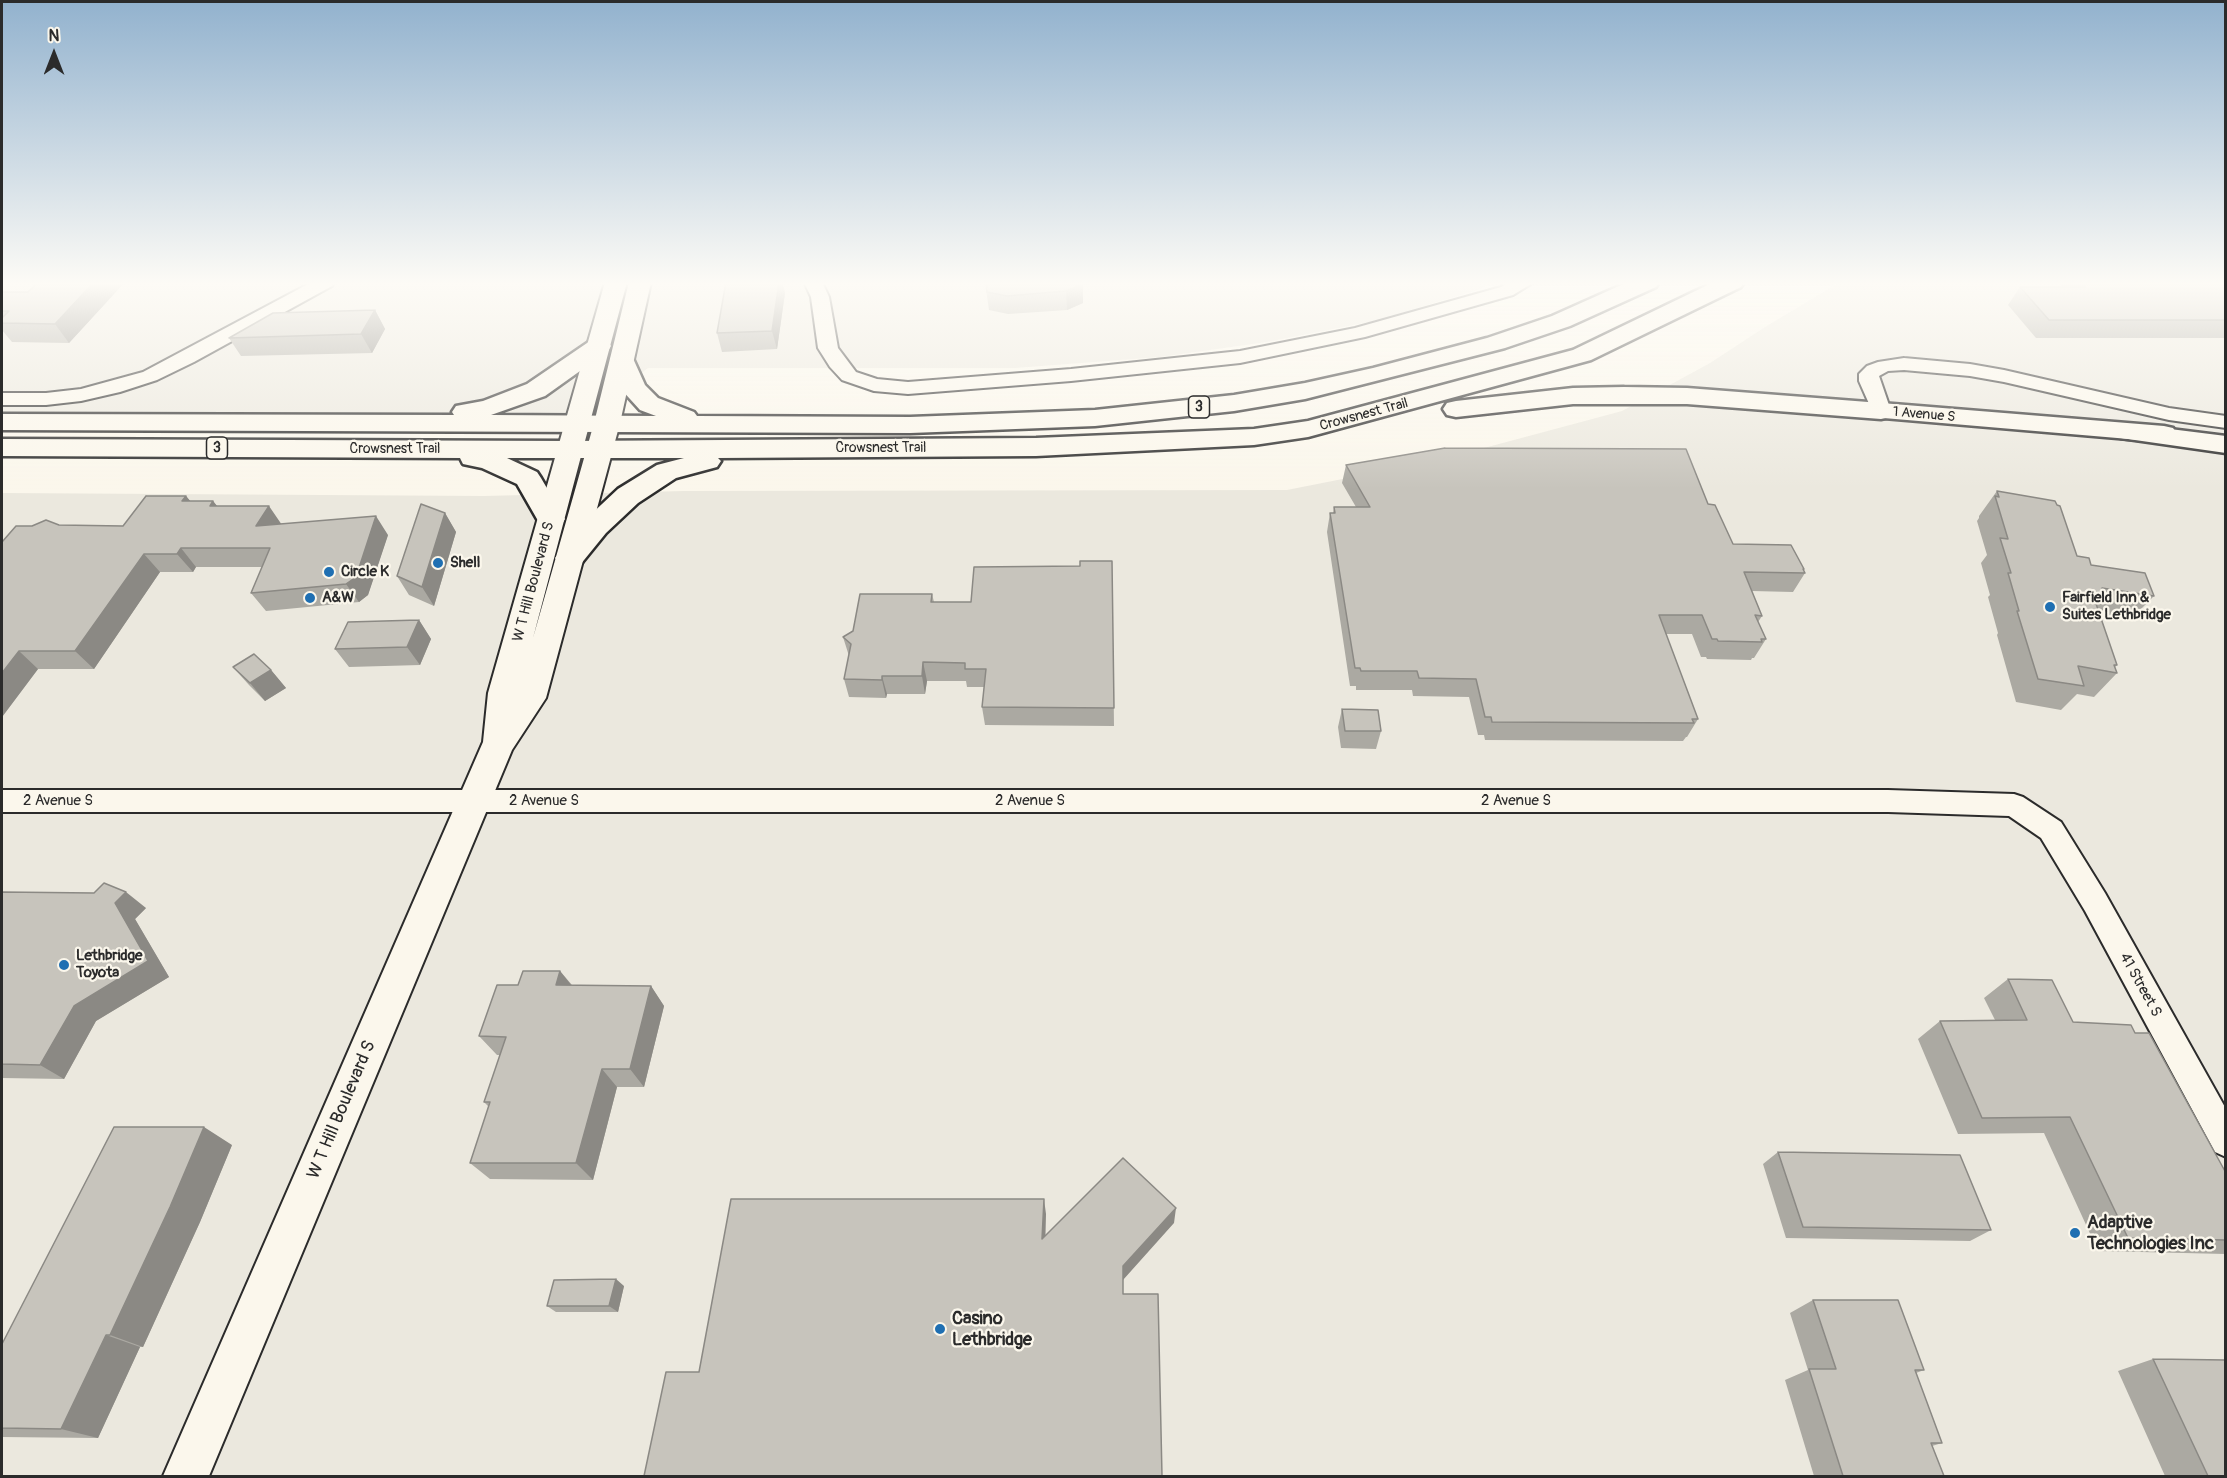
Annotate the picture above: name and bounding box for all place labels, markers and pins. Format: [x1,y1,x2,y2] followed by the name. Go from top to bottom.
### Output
[450,554,480,572] place label: Shell
[431,556,445,570] marker: Shell
[341,563,389,581] place label: Circle K
[322,565,336,579] marker: Circle K
[322,589,354,607] place label: A&W
[2062,589,2171,624] place label: Fairfield Inn & Suites Lethbridge
[303,591,317,605] marker: A&W
[2043,600,2057,614] marker: Fairfield Inn & Suites Lethbridge
[76,947,143,982] place label: Lethbridge Toyota
[57,958,71,972] marker: Lethbridge Toyota
[2087,1212,2214,1254] place label: Adaptive Technologies Inc
[2068,1226,2082,1240] marker: Adaptive Technologies Inc
[952,1308,1032,1350] place label: Casino Lethbridge
[933,1322,947,1336] marker: Casino Lethbridge

